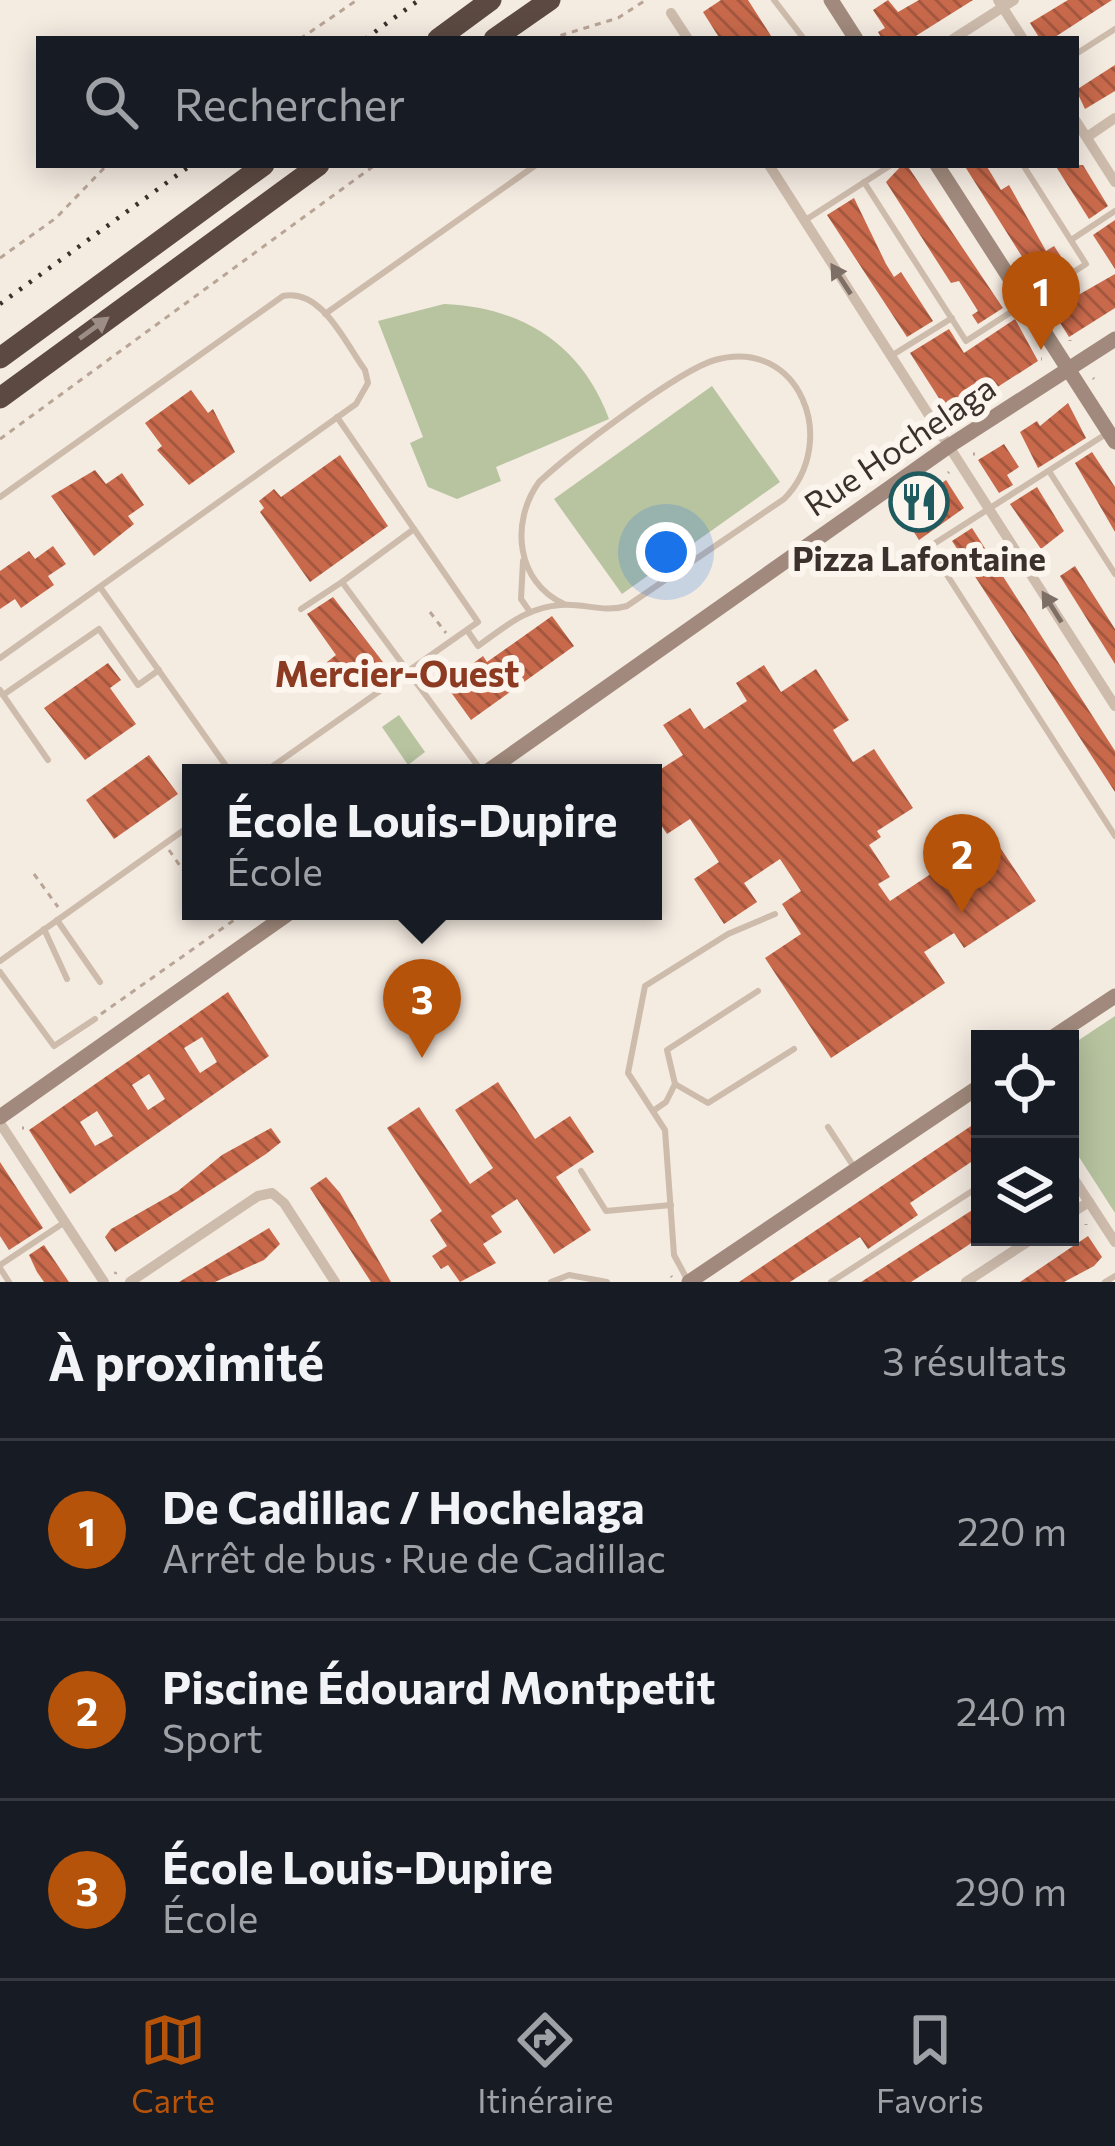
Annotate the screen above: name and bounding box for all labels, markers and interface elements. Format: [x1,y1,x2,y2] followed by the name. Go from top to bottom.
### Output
[36,36,1079,168] search box
[78,69,144,135] icon: search
[174,75,405,130] text: Rechercher
[1002,251,1080,350] pin: 1
[831,263,853,295] one-way arrow
[78,317,110,341] one-way arrow
[796,366,1003,524] street label: Rue Hochelaga
[888,471,950,533] restaurant icon: Pizza Lafontaine
[636,522,696,582] your location
[792,537,1046,578] place label: Pizza Lafontaine
[1042,591,1064,623] one-way arrow
[275,650,519,694] district label: Mercier-Ouest
[182,764,662,920] popup
[227,791,617,846] text: École Louis-Dupire
[923,814,1001,913] pin: 2
[227,846,323,894] text: École
[383,959,461,1058] pin: 3
[971,1030,1079,1246] map controls
[971,1030,1079,1138] button: locate
[971,1138,1079,1246] button: layers
[48,1329,324,1392] text: À proximité
[882,1336,1067,1384] text: 3 résultats
[162,1478,645,1533] text: De Cadillac / Hochelaga
[78,1506,96,1554] text: 1
[957,1506,1067,1554] text: 220 m
[162,1533,666,1581] text: Arrêt de bus · Rue de Cadillac
[162,1658,715,1713] text: Piscine Édouard Montpetit
[76,1686,98,1734] text: 2
[956,1686,1067,1734] text: 240 m
[162,1713,263,1761] text: Sport
[162,1838,553,1893] text: École Louis-Dupire
[76,1866,98,1914] text: 3
[955,1866,1067,1914] text: 290 m
[162,1893,258,1941] text: École
[131,2007,215,2120] tab: Carte
[477,2007,614,2120] tab: Itinéraire
[876,2007,984,2120] tab: Favoris

